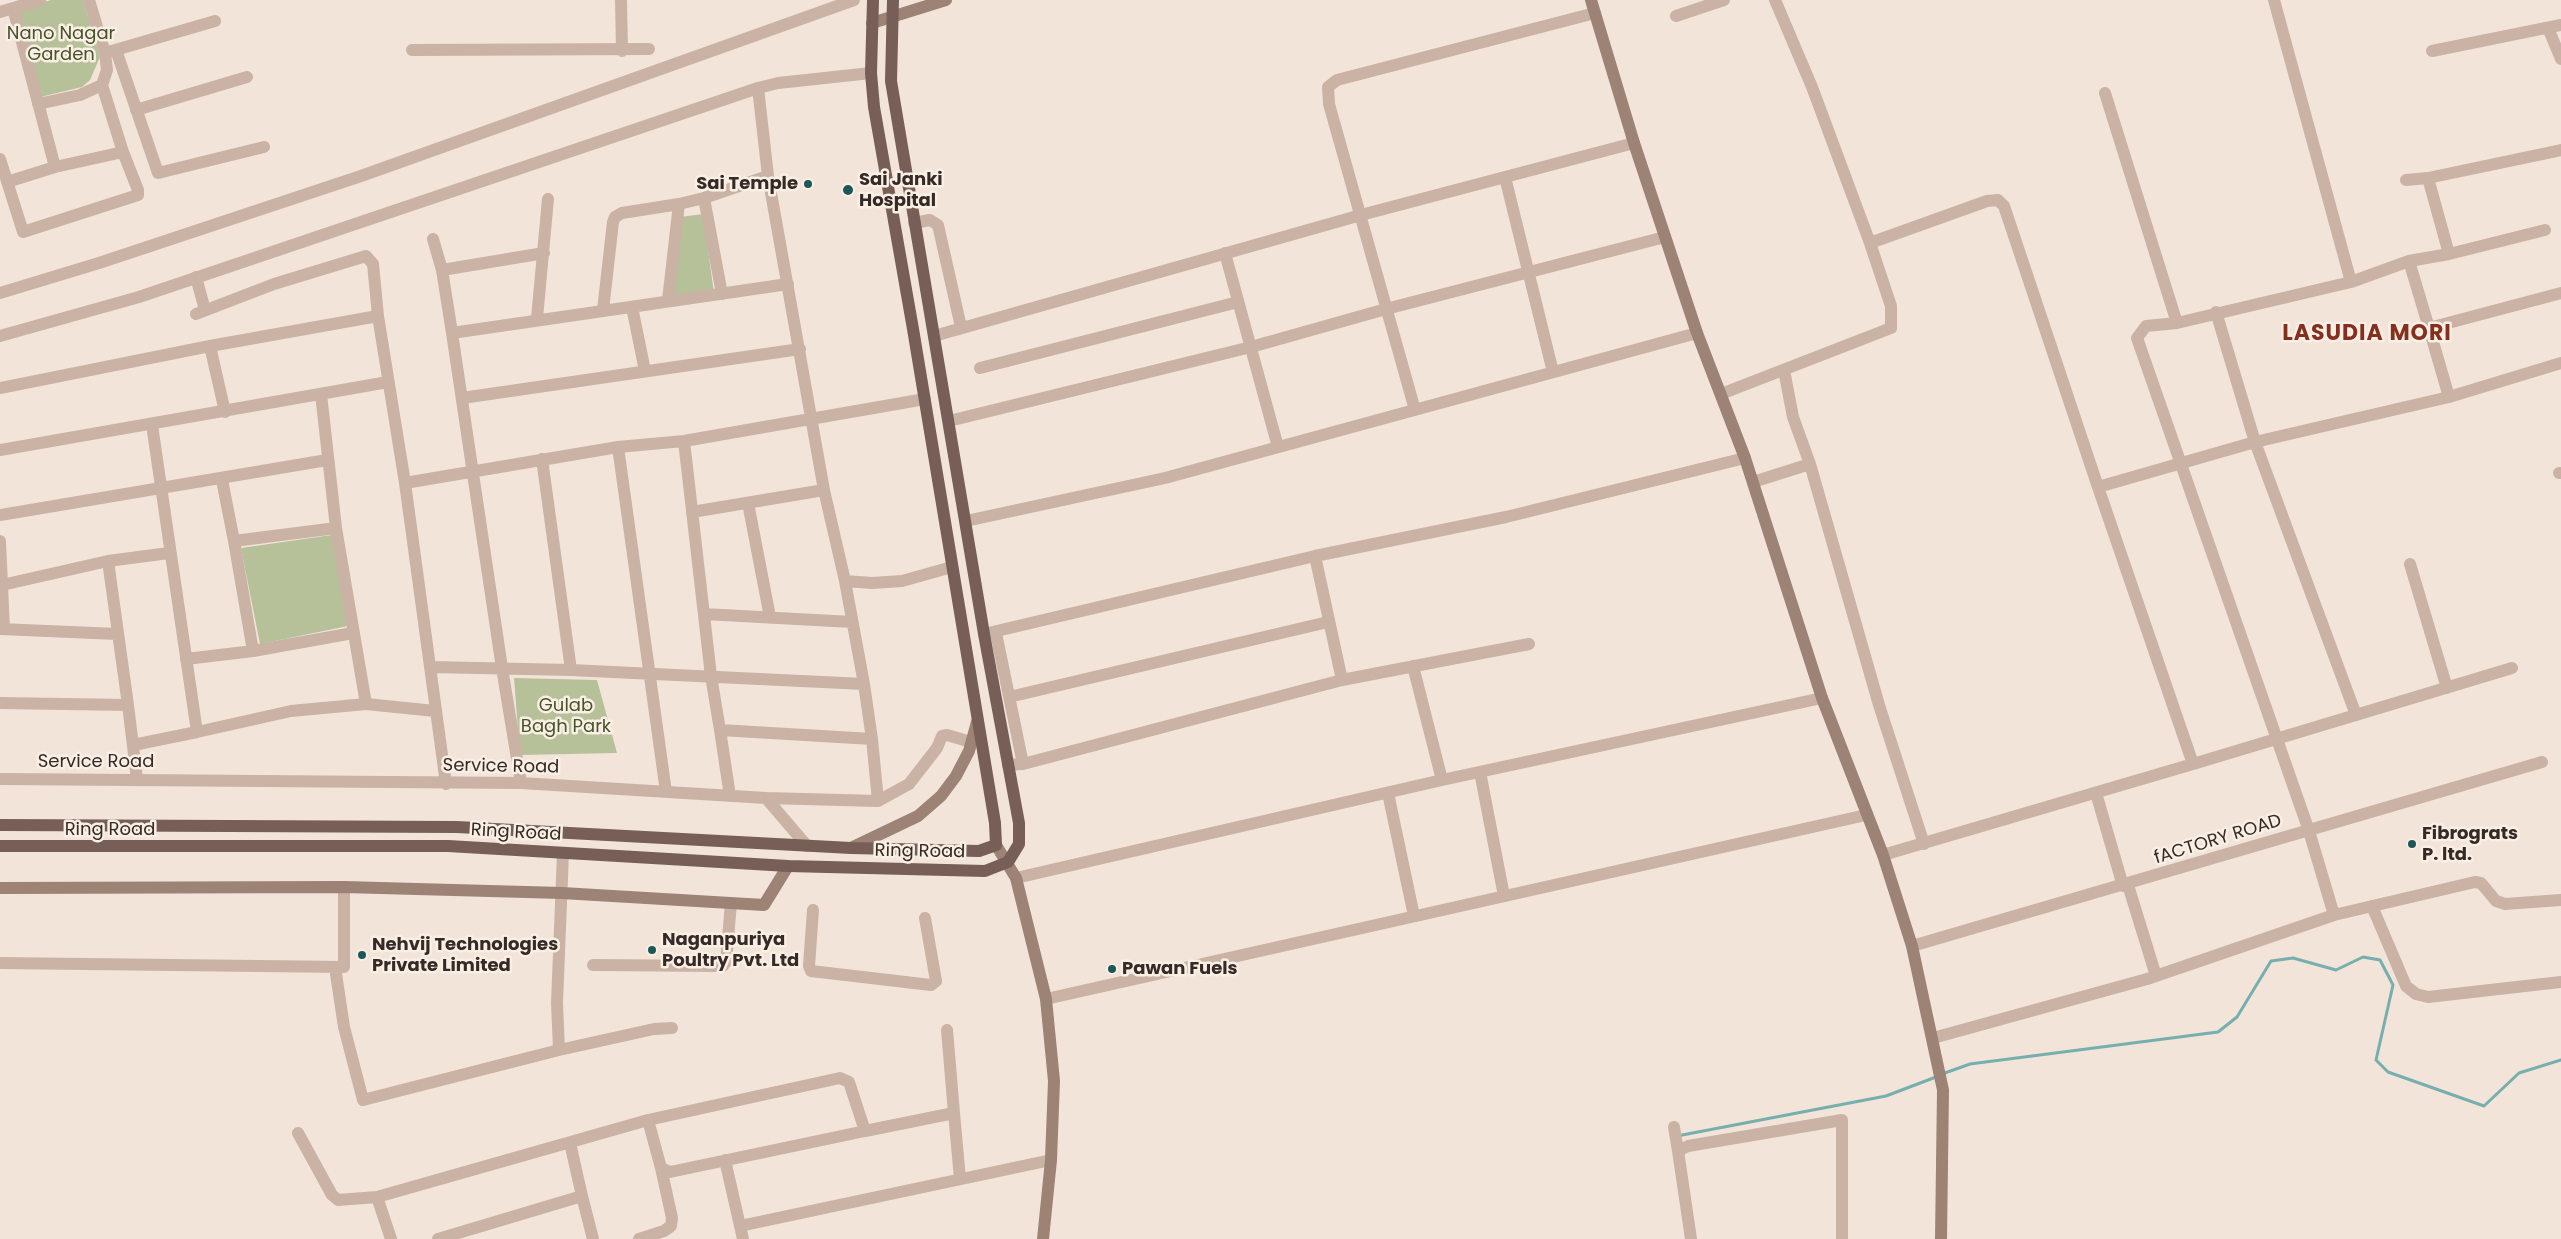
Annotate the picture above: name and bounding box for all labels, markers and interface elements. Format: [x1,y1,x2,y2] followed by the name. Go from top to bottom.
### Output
[7,23,115,66] park label: Nano Nagar Garden
[859,169,943,212] place label: Sai Janki Hospital
[696,173,798,195] place label: Sai Temple
[802,178,814,190] marker: Sai Temple
[841,183,855,197] marker: Sai Janki Hospital
[2281,321,2453,347] district label: LASUDIA MORI
[521,695,611,738] park label: Gulab Bagh Park
[38,751,154,773] street label: Service Road
[442,755,560,779] street label: Service Road
[2152,810,2284,870] street label: fACTORY ROAD
[65,819,155,841] street label: Ring Road
[470,820,562,846] street label: Ring Road
[2422,823,2518,866] place label: Fibrograts P. ltd.
[2406,838,2418,850] marker: Fibrograts P. ltd.
[874,840,966,864] street label: Ring Road
[662,929,799,972] place label: Naganpuriya Poultry Pvt. Ltd
[372,934,558,976] place label: Nehvij Technologies Private Limited
[646,944,658,956] marker: Naganpuriya Poultry Pvt. Ltd
[356,949,368,961] marker: Nehvij Technologies Private Limited
[1122,958,1238,980] place label: Pawan Fuels
[1106,963,1118,975] marker: Pawan Fuels

